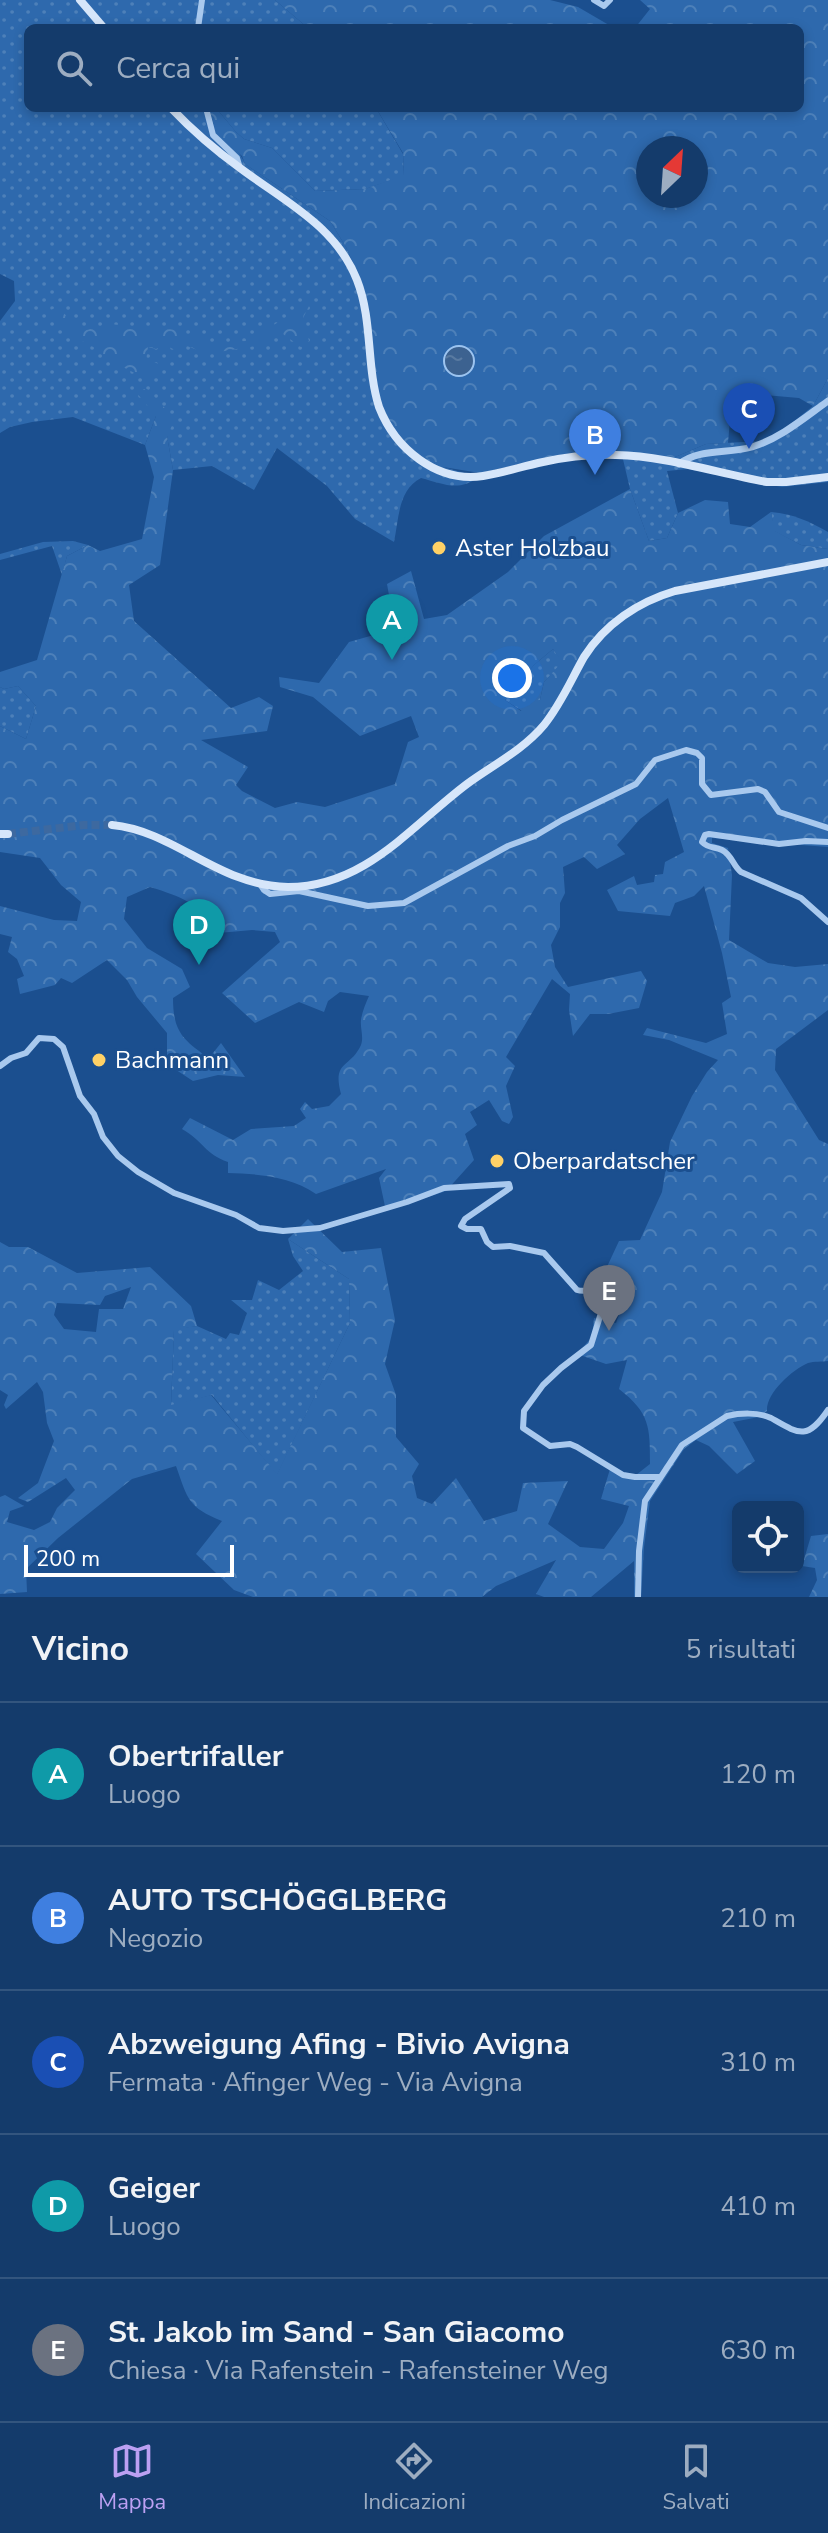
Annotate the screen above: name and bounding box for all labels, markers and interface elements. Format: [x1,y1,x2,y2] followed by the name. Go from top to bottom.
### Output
[24,24,804,112] search box
[52,46,96,90] icon: search
[116,48,240,89] text: Cerca qui
[636,136,708,208] north arrow
[723,383,775,449] pin: C
[569,409,621,475] pin: B
[455,532,610,564] place label: Aster Holzbau
[430,539,448,557] marker: Aster Holzbau
[366,594,418,660] pin: A
[492,658,532,698] your location
[173,899,225,965] pin: D
[115,1044,229,1076] place label: Bachmann
[90,1051,108,1069] marker: Bachmann
[513,1145,695,1177] place label: Oberpardatscher
[488,1152,506,1170] marker: Oberpardatscher
[583,1265,635,1331] pin: E
[732,1501,804,1573] map controls
[732,1501,804,1573] button: locate
[24,1541,234,1577] scale bar
[36,1544,100,1574] text: 200 m
[32,1626,129,1672] text: Vicino
[686,1632,796,1667] text: 5 risultati
[108,1736,284,1777] text: Obertrifaller
[48,1757,68,1792] text: A
[720,1757,796,1792] text: 120 m
[108,1777,181,1812] text: Luogo
[108,1880,447,1921] text: AUTO TSCHÖGGLBERG
[49,1901,67,1936] text: B
[720,1901,796,1936] text: 210 m
[108,1921,203,1956] text: Negozio
[108,2024,570,2065] text: Abzweigung Afing - Bivio Avigna
[49,2045,67,2080] text: C
[720,2045,796,2080] text: 310 m
[108,2065,523,2100] text: Fermata · Afinger Weg - Via Avigna
[108,2168,200,2209] text: Geiger
[48,2189,68,2224] text: D
[720,2189,796,2224] text: 410 m
[108,2209,181,2244] text: Luogo
[108,2312,565,2353] text: St. Jakob im Sand - San Giacomo
[50,2333,66,2368] text: E
[720,2333,796,2368] text: 630 m
[108,2353,609,2388] text: Chiesa · Via Rafenstein - Rafensteiner Weg
[98,2439,166,2517] tab: Mappa
[363,2439,466,2517] tab: Indicazioni
[663,2439,730,2517] tab: Salvati

